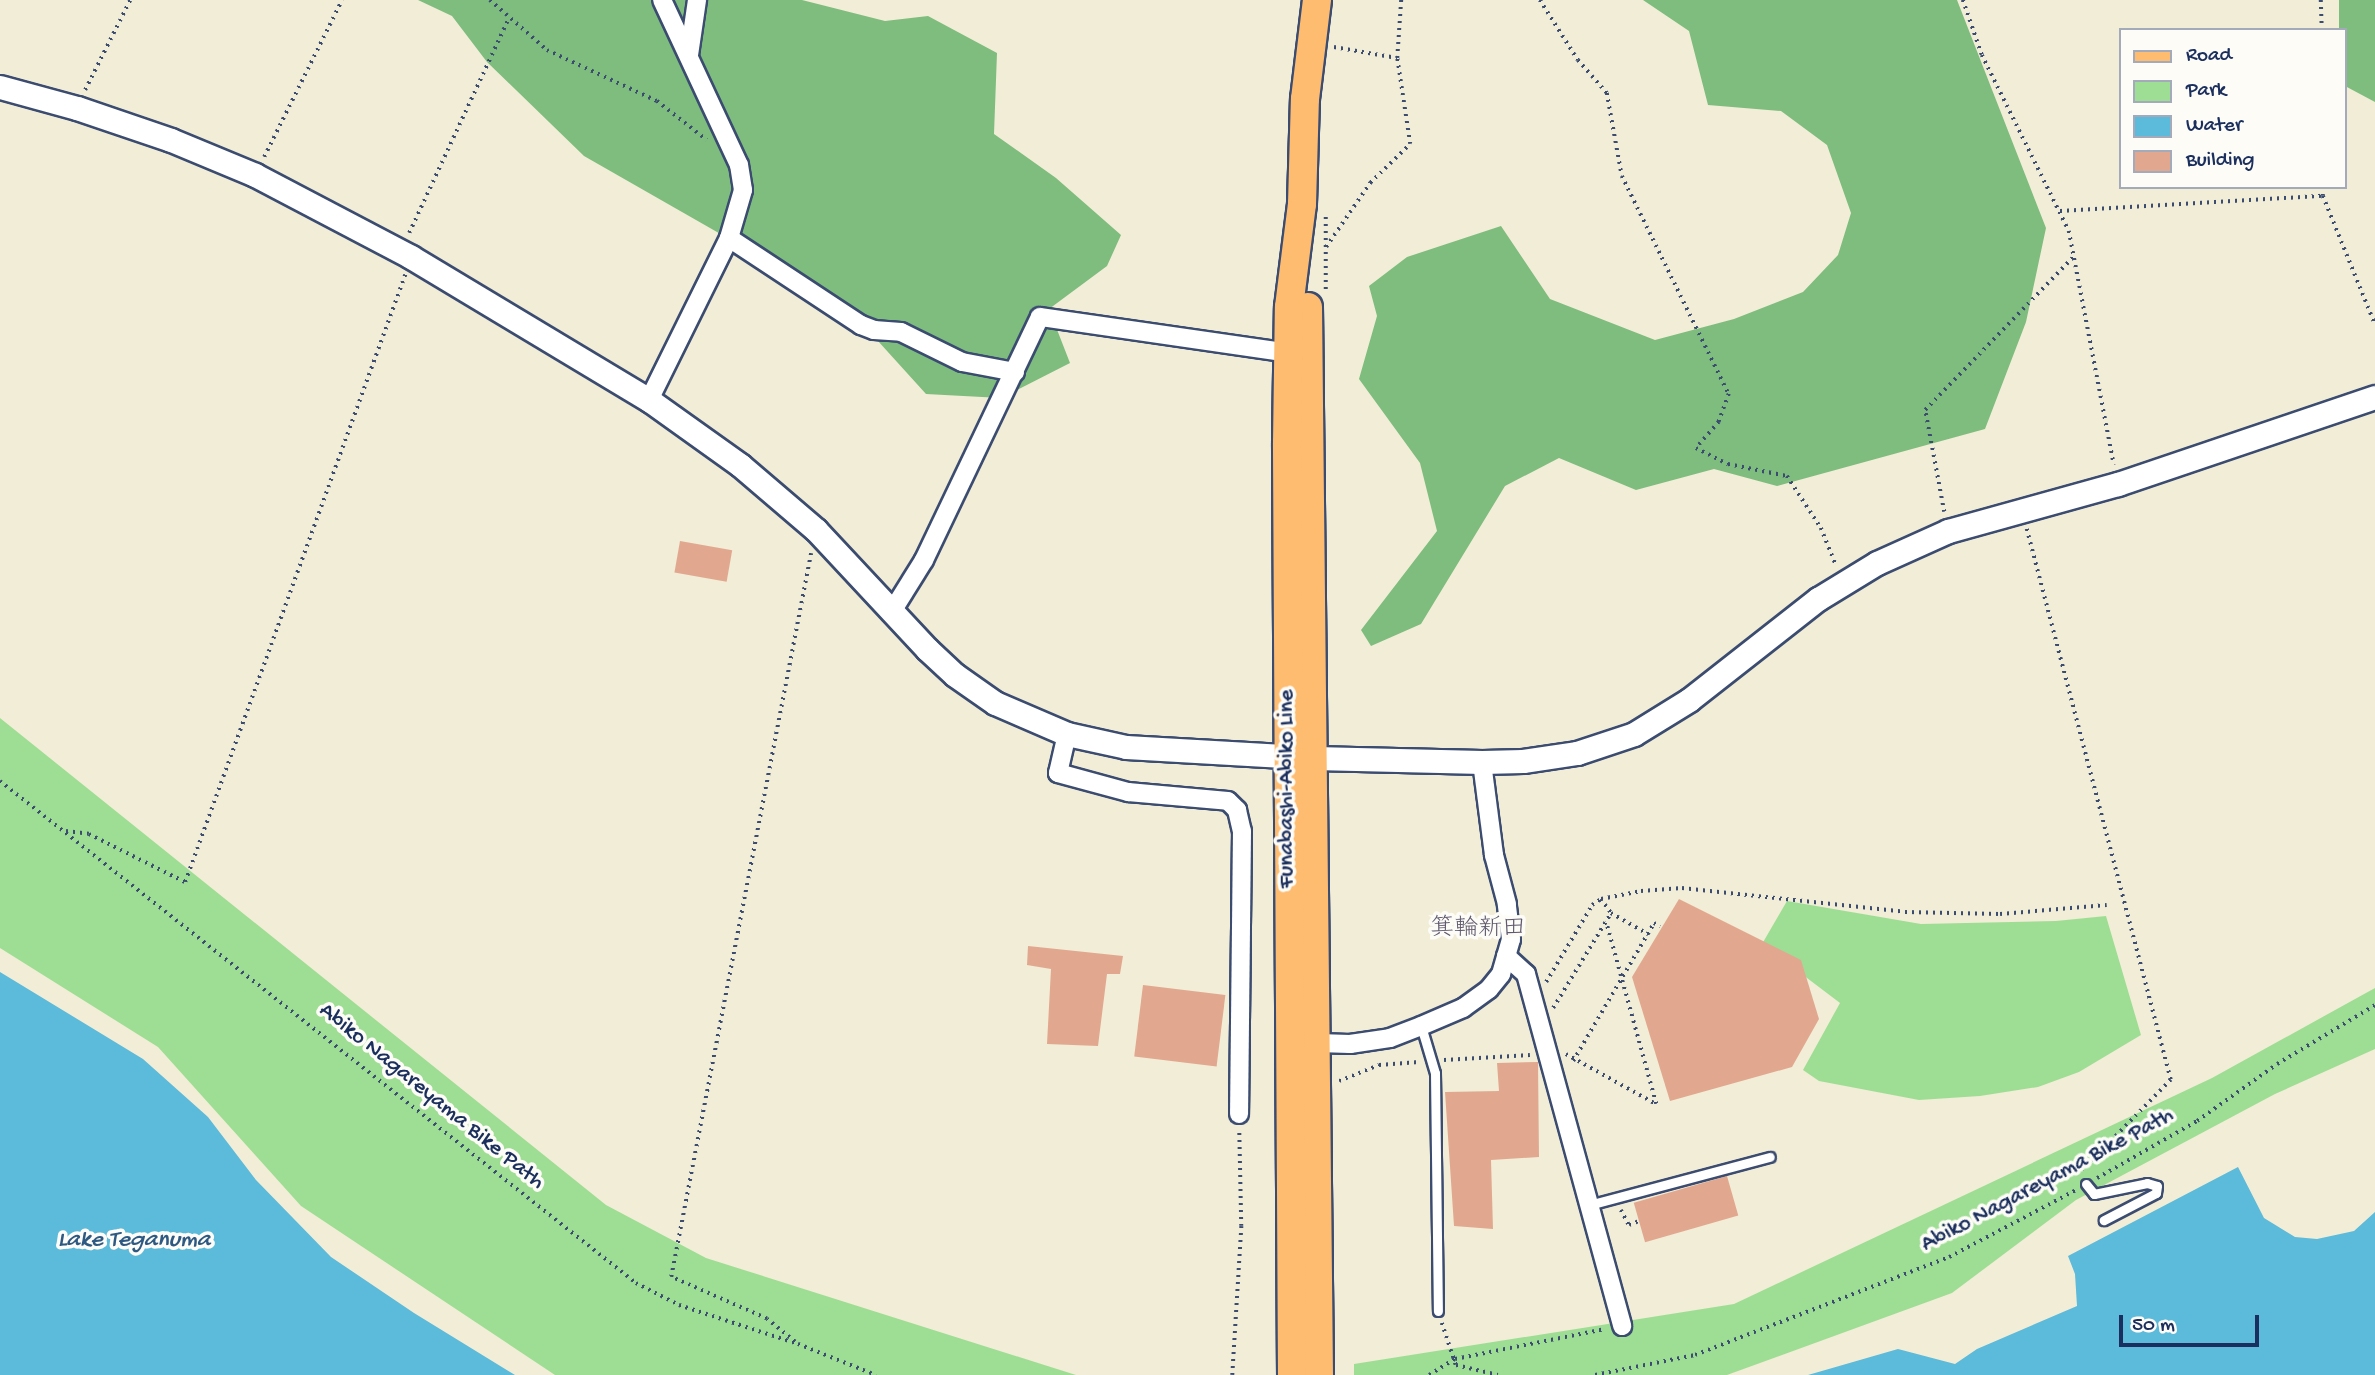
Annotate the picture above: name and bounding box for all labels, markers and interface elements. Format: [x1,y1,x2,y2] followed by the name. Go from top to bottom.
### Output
[2120,28,2347,189] legend
[2186,44,2232,69] text: Road
[2186,79,2226,104] text: Park
[2186,114,2242,139] text: Water
[2186,149,2255,174] text: Building
[1274,690,1302,888] street label: Funabashi-Abiko Line
[1430,916,1526,944] district label: 箕輪新田
[313,997,549,1197] street label: Abiko Nagareyama Bike Path
[1917,1103,2179,1259] street label: Abiko Nagareyama Bike Path
[58,1227,210,1255] water label: Lake Teganuma
[2123,1302,2263,1346] scale bar
[2132,1314,2175,1339] text: 50 m

